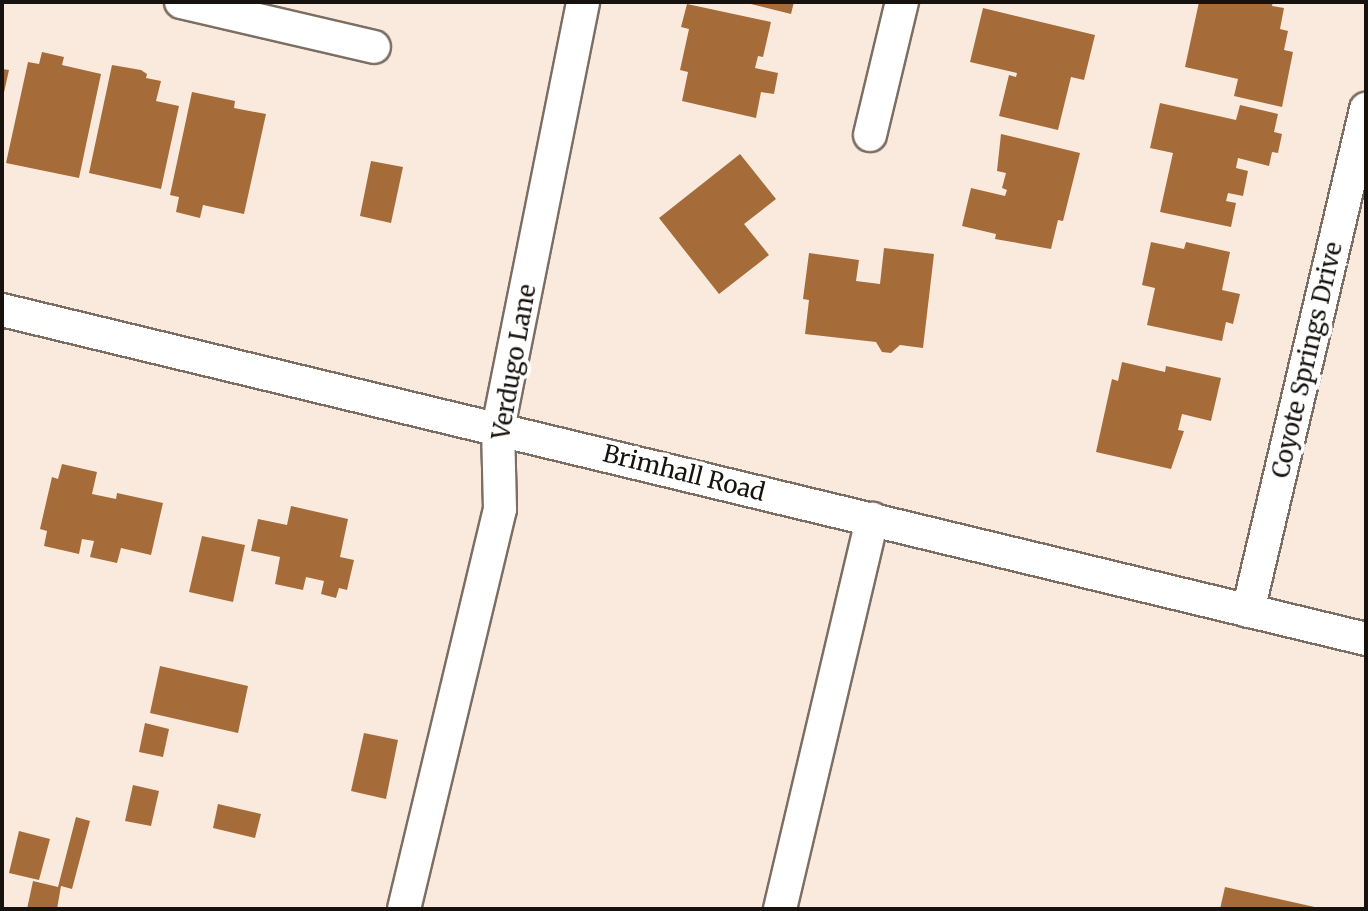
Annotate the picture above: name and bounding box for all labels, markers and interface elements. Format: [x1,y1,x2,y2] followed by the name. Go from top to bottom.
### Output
[1266,239,1348,481] street label: Coyote Springs Drive
[486,282,542,442] street label: Verdugo Lane
[600,439,768,507] street label: Brimhall Road

